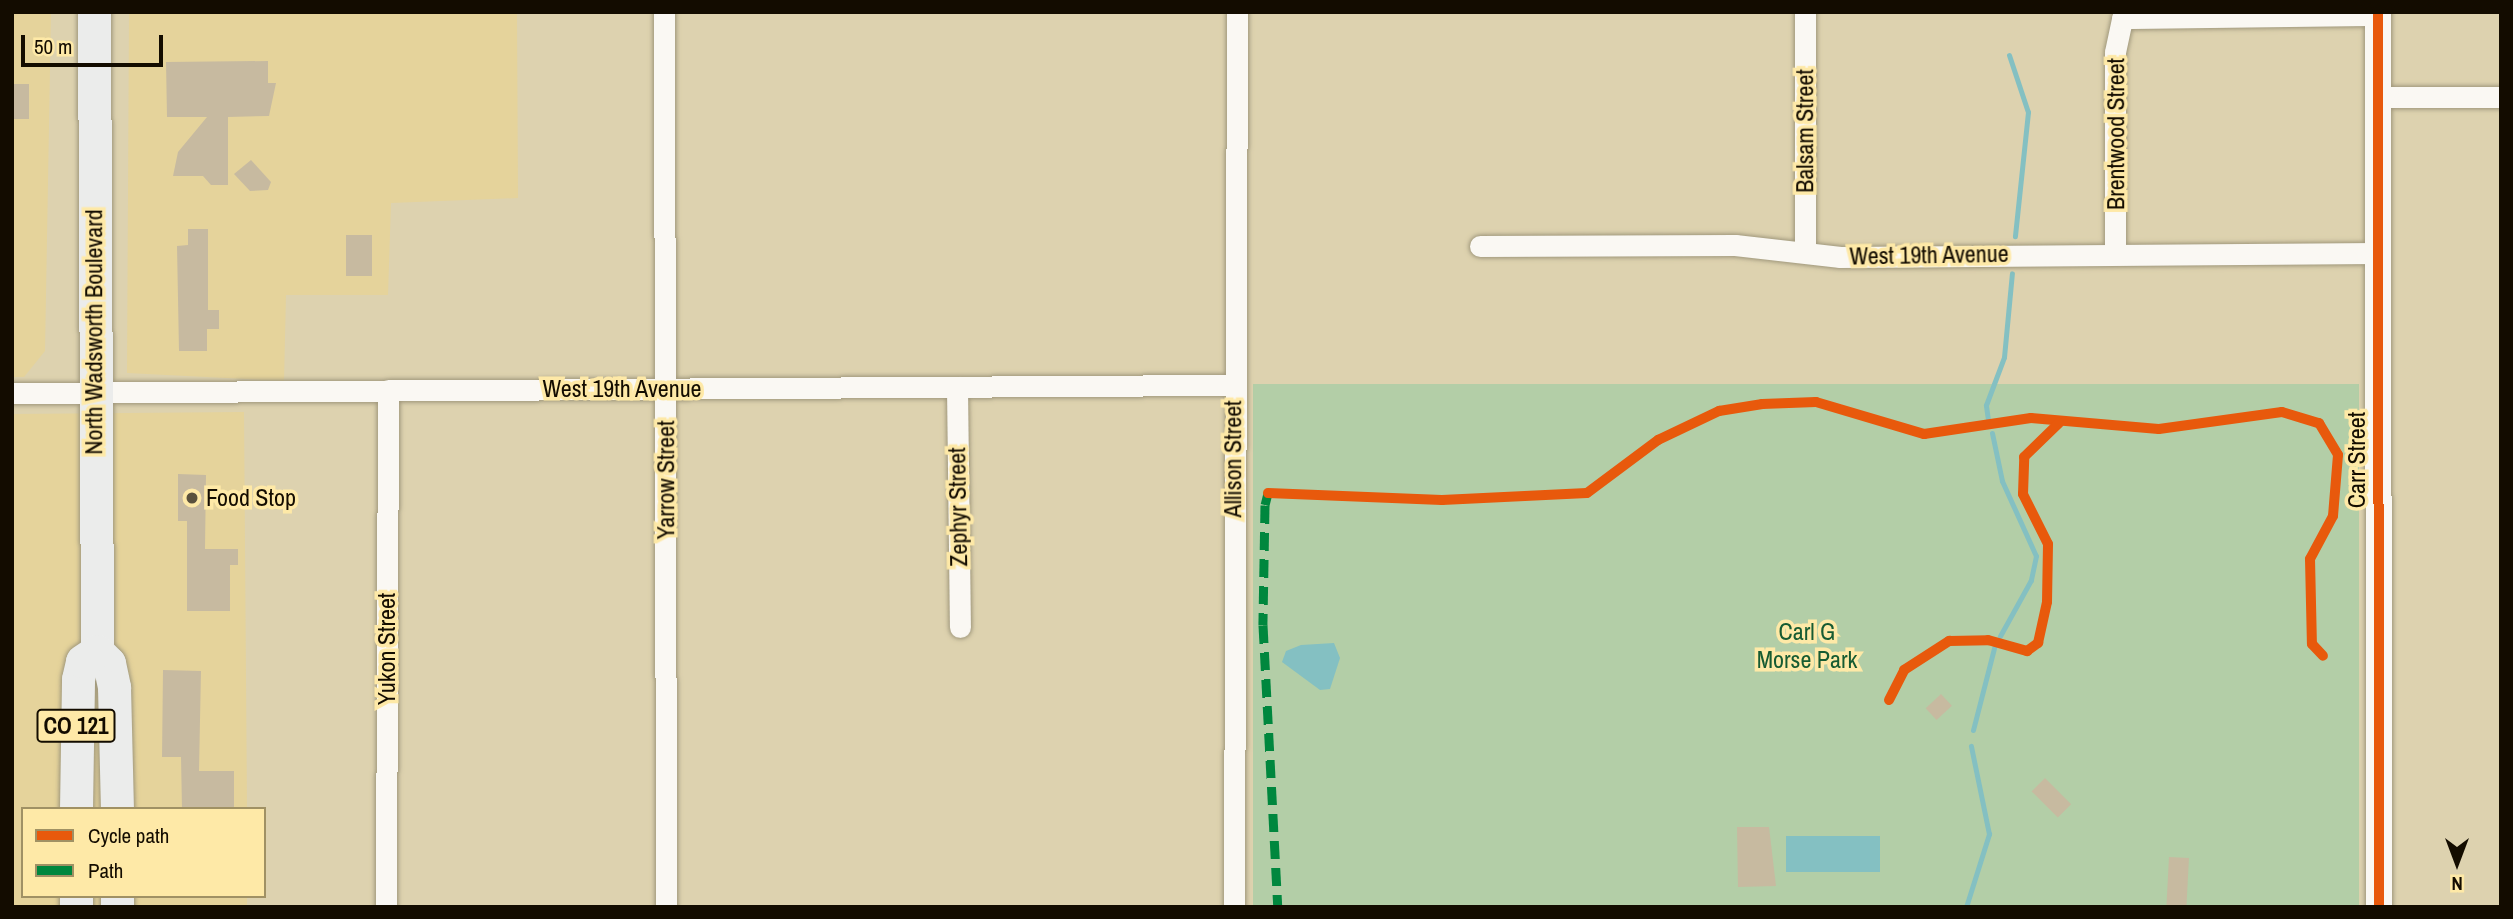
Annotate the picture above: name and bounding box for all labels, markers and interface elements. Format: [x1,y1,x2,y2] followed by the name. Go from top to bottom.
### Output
[24,21,166,65] scale bar
[34,32,72,61] text: 50 m
[2102,58,2130,210] street label: Brentwood Street
[1791,69,1819,193] street label: Balsam Street
[80,209,108,455] street label: North Wadsworth Boulevard
[1849,239,2009,271] street label: West 19th Avenue
[542,375,702,403] street label: West 19th Avenue
[1219,400,1247,518] street label: Allison Street
[2343,412,2371,508] street label: Carr Street
[652,421,680,539] street label: Yarrow Street
[943,447,973,567] street label: Zephyr Street
[206,484,296,512] place label: Food Stop
[184,490,200,506] marker: Food Stop
[373,593,401,705] street label: Yukon Street
[1757,618,1857,674] park label: Carl G Morse Park
[36,706,116,746] road number: CO 121
[21,807,266,898] legend
[88,821,169,850] text: Cycle path
[2422,828,2492,898] north arrow
[88,856,123,885] text: Path
[2451,871,2463,897] text: N

